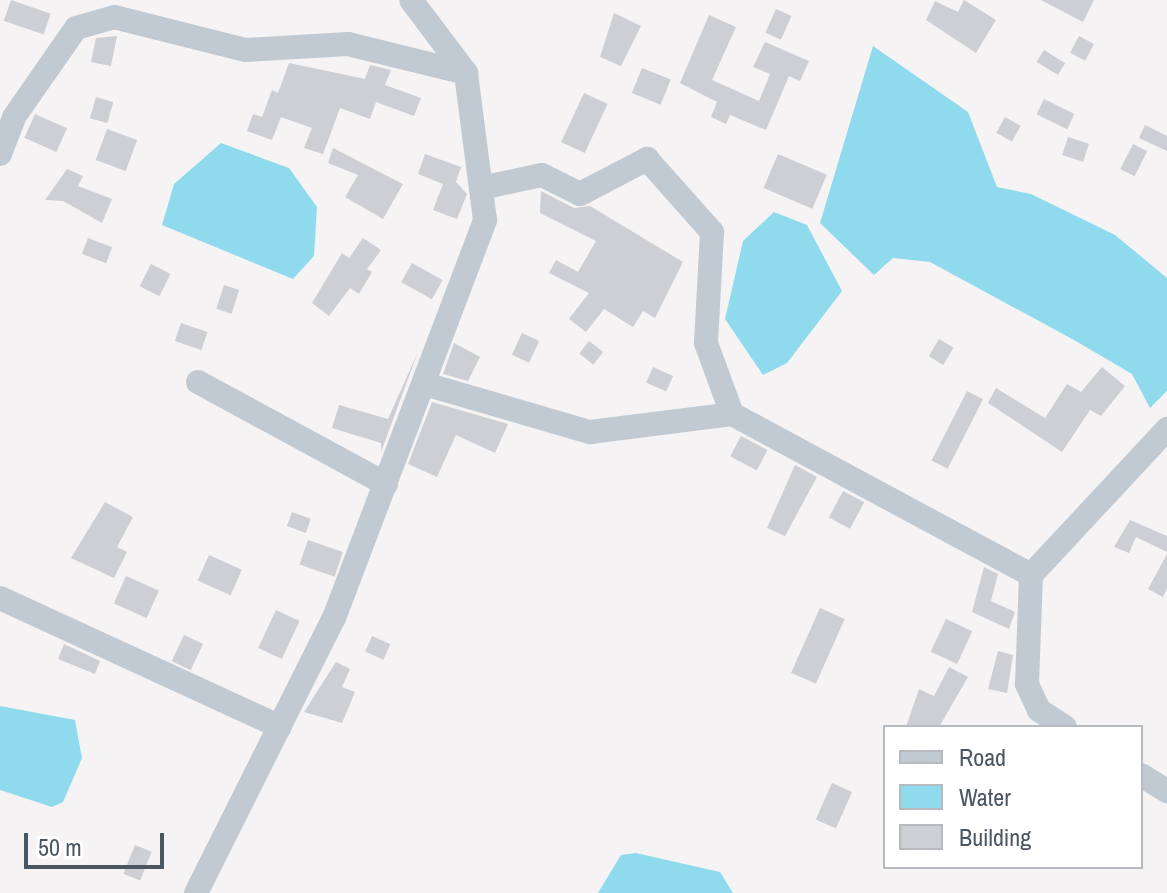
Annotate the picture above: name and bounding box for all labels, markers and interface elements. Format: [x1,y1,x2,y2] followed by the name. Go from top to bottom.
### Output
[883,725,1143,869] legend
[959,741,1006,773] text: Road
[959,781,1011,813] text: Water
[28,817,168,867] scale bar
[959,821,1031,853] text: Building
[38,831,82,863] text: 50 m

